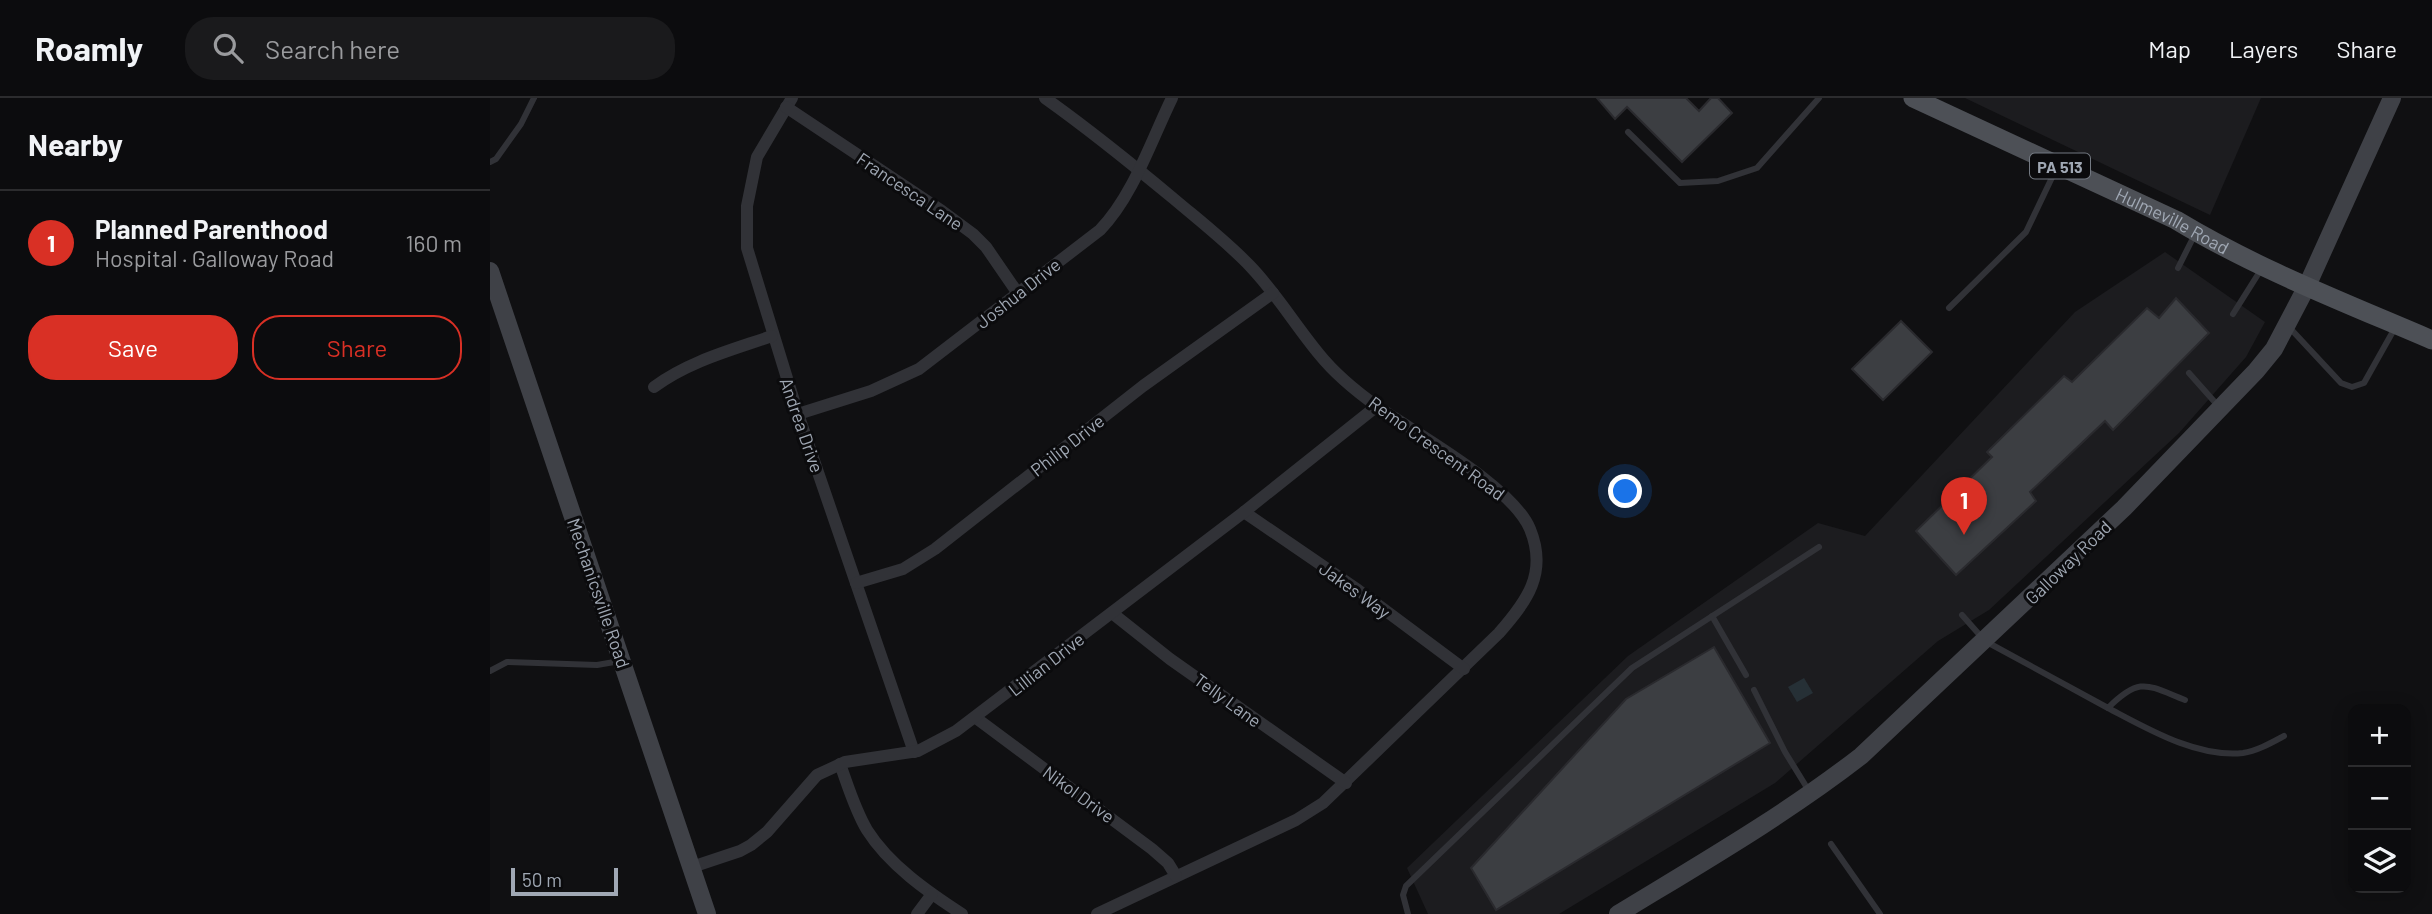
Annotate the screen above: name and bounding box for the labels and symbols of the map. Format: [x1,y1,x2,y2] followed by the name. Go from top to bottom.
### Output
[853,147,967,235] street label: Francesca Lane
[2030,153,2090,178] road number: PA 513
[2112,183,2233,259] street label: Hulmeville Road
[971,253,1065,333] street label: Joshua Drive
[775,375,829,475] street label: Andrea Drive
[1365,391,1509,505] street label: Remo Crescent Road
[1026,409,1108,481] street label: Philip Drive
[1608,474,1642,508] your location
[1941,477,1987,535] pin: 1
[563,515,635,671] street label: Mechanicsville Road
[2020,515,2116,609] street label: Galloway Road
[1315,557,1395,623] street label: Jakes Way
[1004,628,1088,700] street label: Lillian Drive
[1190,668,1266,732] street label: Telly Lane
[1039,761,1119,827] street label: Nikol Drive
[511,865,618,897] scale bar

